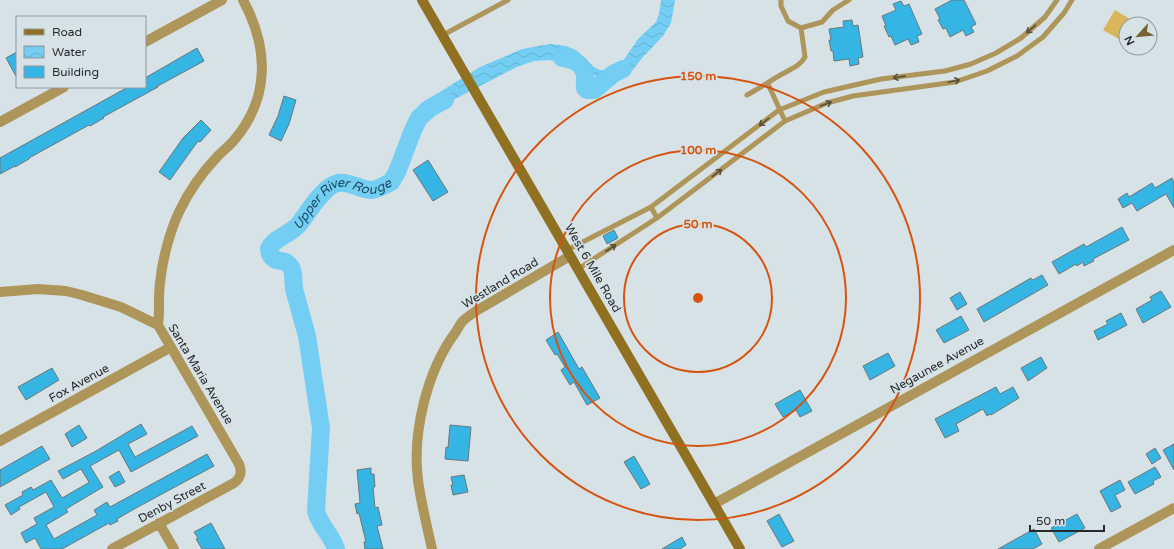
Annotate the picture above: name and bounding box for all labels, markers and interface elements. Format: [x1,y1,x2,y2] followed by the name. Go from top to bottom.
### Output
[16,16,146,88] legend
[1118,16,1158,56] north arrow
[1027,24,1037,33] one-way arrow
[52,25,82,39] text: Road
[1122,33,1137,47] text: N
[52,45,87,59] text: Water
[52,65,99,79] text: Building
[680,69,716,83] text: 150 m
[893,73,906,81] one-way arrow
[947,77,960,85] one-way arrow
[820,99,832,107] one-way arrow
[758,117,769,126] one-way arrow
[680,143,716,157] text: 100 m
[712,169,723,177] one-way arrow
[290,175,395,233] water label: Upper River Rouge
[683,217,713,231] text: 50 m
[562,221,624,315] street label: West 6 Mile Road
[605,244,616,252] one-way arrow
[459,255,541,311] street label: Westland Road
[691,291,705,305] centre of rings
[166,321,237,427] street label: Santa Maria Avenue
[888,333,986,397] street label: Negaunee Avenue
[47,361,112,405] street label: Fox Avenue
[136,478,208,526] street label: Denby Street
[1030,507,1104,533] scale bar
[1036,514,1065,528] text: 50 m

